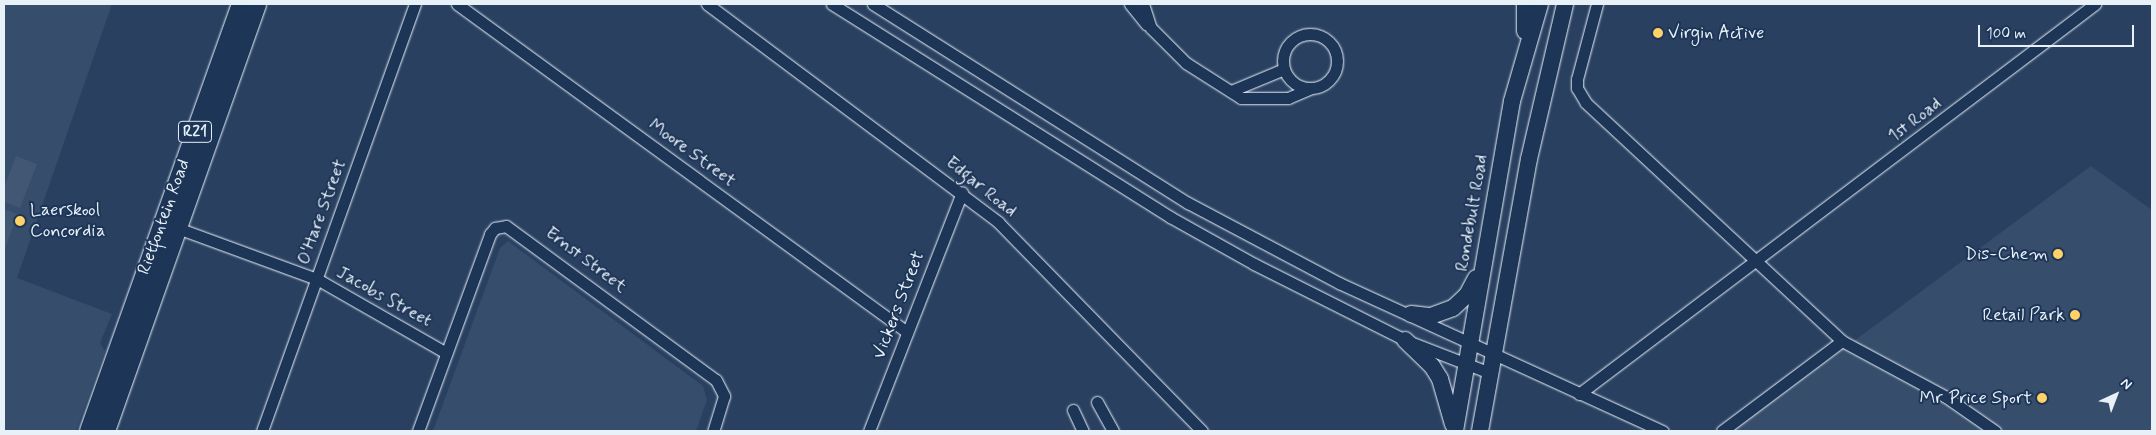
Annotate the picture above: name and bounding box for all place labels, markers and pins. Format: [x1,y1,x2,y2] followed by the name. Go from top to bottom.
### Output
[1668,22,1764,44] place label: Virgin Active
[1652,27,1664,39] marker: Virgin Active
[30,200,105,242] place label: Laerskool Concordia
[14,215,26,227] marker: Laerskool Concordia
[1965,243,2048,265] place label: Dis-Chem
[2052,248,2064,260] marker: Dis-Chem
[1982,304,2065,326] place label: Retail Park
[2069,309,2081,321] marker: Retail Park
[1917,387,2032,409] place label: Mr Price Sport
[2036,392,2048,404] marker: Mr Price Sport

